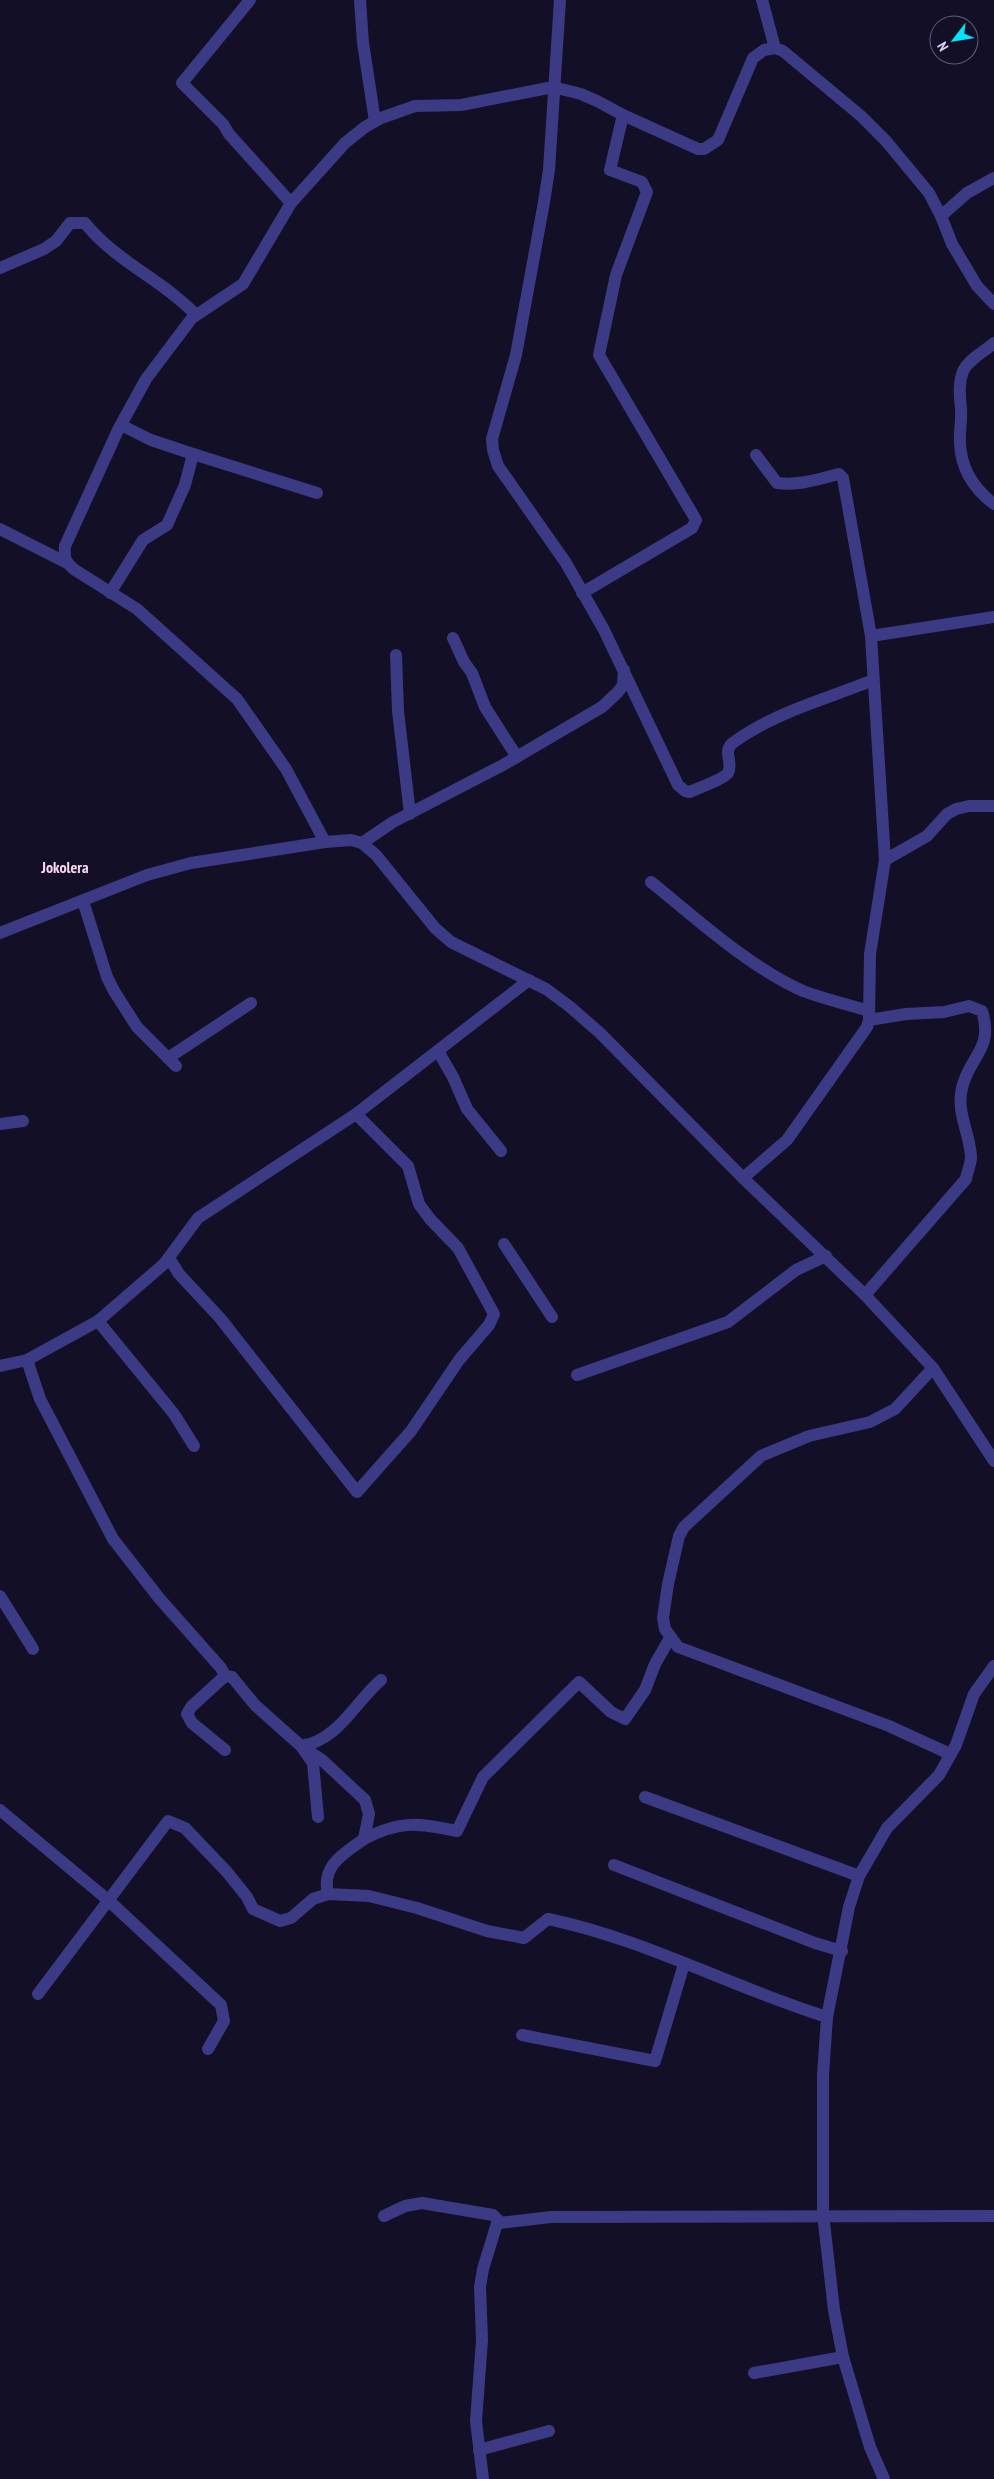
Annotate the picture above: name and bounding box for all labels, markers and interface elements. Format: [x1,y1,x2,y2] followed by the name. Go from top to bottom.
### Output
[929,15,979,65] north arrow
[933,39,953,55] text: N
[40,857,89,877] district label: Jokolera

